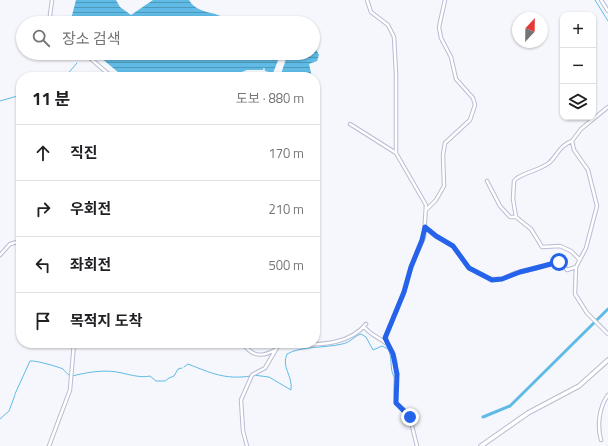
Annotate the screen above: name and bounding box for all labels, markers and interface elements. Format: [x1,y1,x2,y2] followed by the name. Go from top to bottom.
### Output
[512,12,548,48] north arrow
[560,12,596,120] map controls
[560,12,596,48] button: +
[16,16,320,60] search box
[30,27,52,49] icon: search
[62,27,121,50] text: 장소 검색
[560,48,596,84] button: −
[560,84,596,120] button: layers
[32,86,70,112] text: 11 분
[236,88,304,108] text: 도보 · 880 m
[70,141,98,164] text: 직진
[32,142,54,164] icon: ahead
[268,143,304,163] text: 170 m
[70,197,111,220] text: 우회전
[32,198,54,220] icon: right
[268,199,304,219] text: 210 m
[70,253,111,276] text: 좌회전
[550,253,568,271] route start
[32,254,54,276] icon: left
[268,255,304,275] text: 500 m
[70,309,142,332] text: 목적지 도착
[32,310,54,332] icon: arrive
[401,408,419,426] route end

